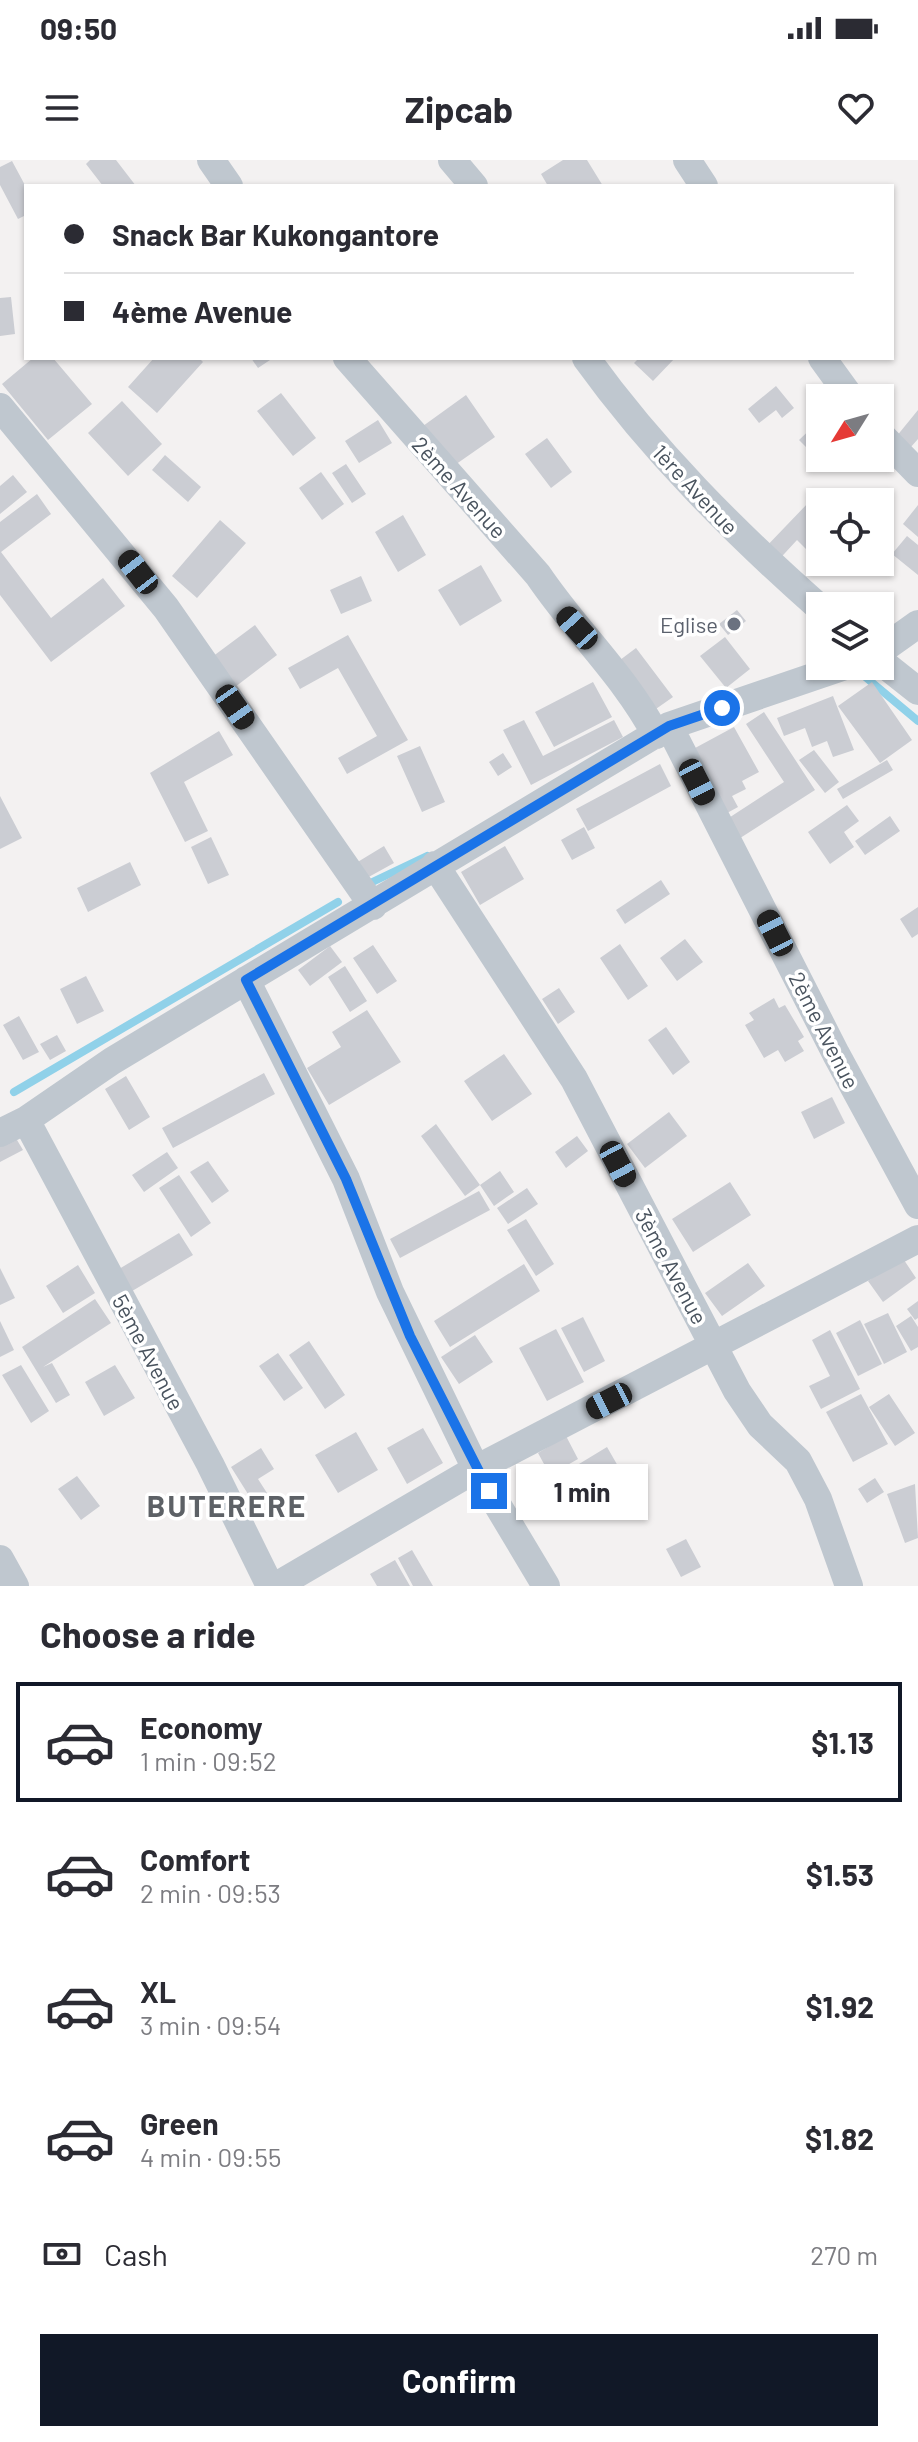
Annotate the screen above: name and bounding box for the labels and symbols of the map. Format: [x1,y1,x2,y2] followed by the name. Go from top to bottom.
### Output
[806,384,894,472] north arrow
[408,431,512,543] street label: 2ème Avenue
[648,439,744,539] street label: 1ère Avenue
[114,546,162,598] car
[552,602,602,654] car
[660,611,718,637] place label: Eglise
[725,615,743,633] marker: Eglise
[211,680,259,734] car
[704,690,740,726] route start
[675,755,719,809] car
[753,906,797,960] car
[784,967,866,1093] street label: 2ème Avenue
[596,1137,640,1191] car
[631,1204,713,1328] street label: 3ème Avenue
[108,1290,190,1414] street label: 5ème Avenue
[582,1379,636,1423] car
[517,1463,649,1519] callout: 1 min
[471,1473,507,1509] route end
[147,1487,307,1523] district label: BUTERERE

